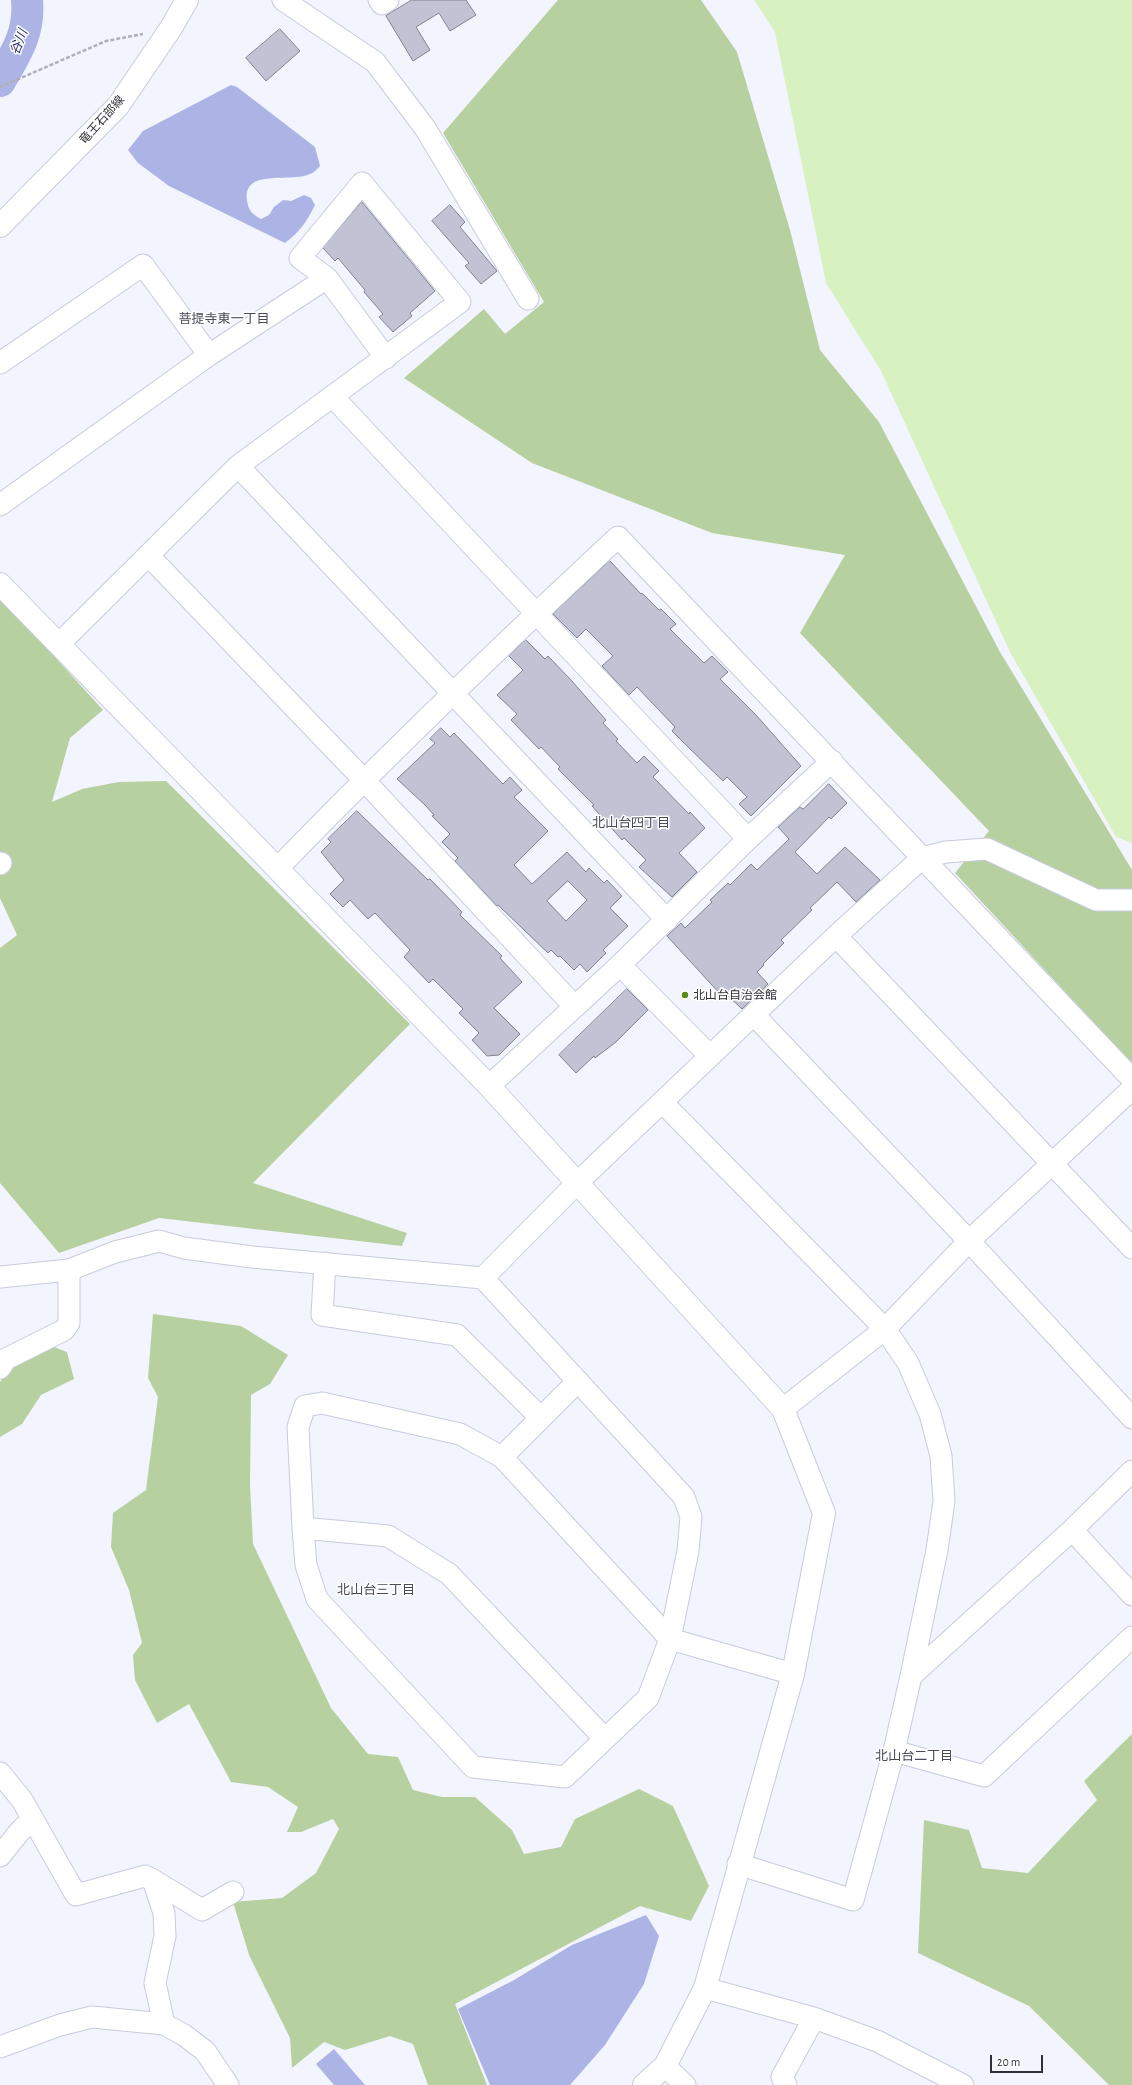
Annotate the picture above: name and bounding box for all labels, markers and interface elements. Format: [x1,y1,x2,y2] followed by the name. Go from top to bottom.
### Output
[7,27,31,57] water label: 谷川
[77,93,127,147] street label: 竜王石部線
[179,311,269,327] district label: 菩提寺東一丁目
[592,815,670,831] district label: 北山台四丁目
[693,988,777,1002] place label: 北山台自治会館
[680,990,690,1000] marker: 北山台自治会館
[337,1582,415,1598] district label: 北山台三丁目
[875,1748,953,1764] district label: 北山台二丁目
[992,2047,1045,2073] scale bar
[997,2056,1020,2068] text: 20 m

